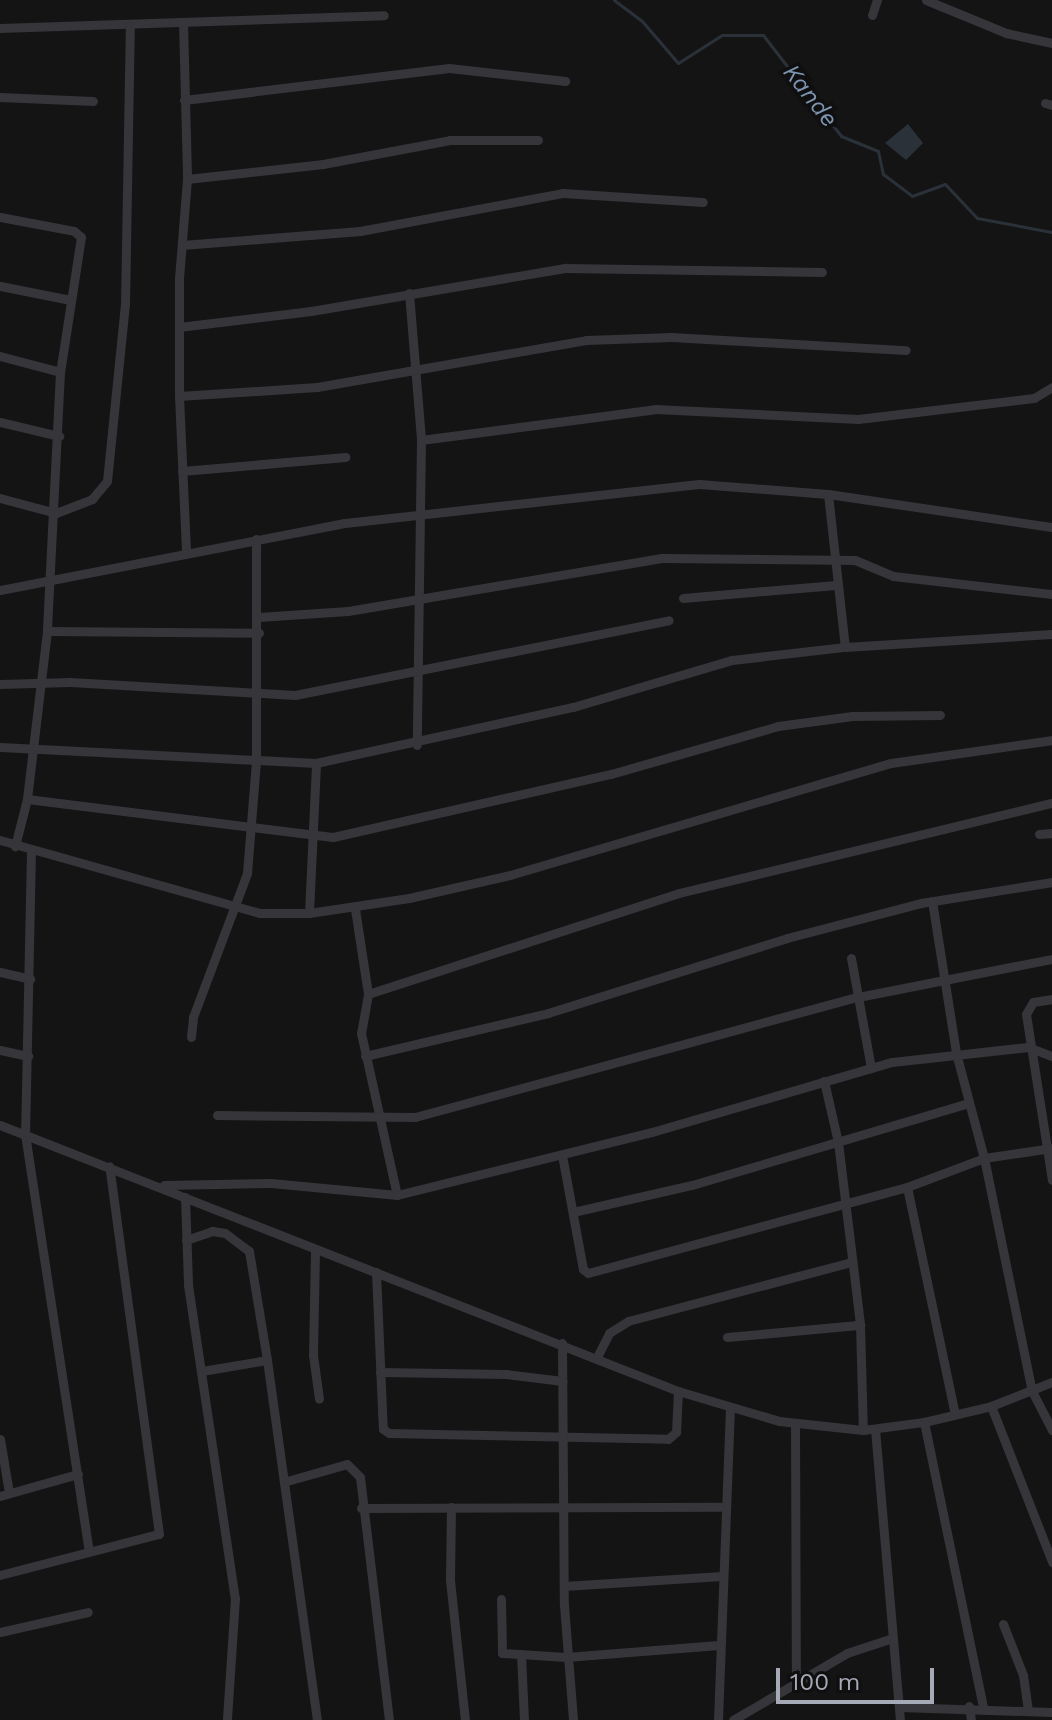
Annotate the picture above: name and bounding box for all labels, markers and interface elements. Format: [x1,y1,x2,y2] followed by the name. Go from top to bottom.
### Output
[777,59,843,133] water label: Kande
[780,1652,938,1702] scale bar
[790,1668,860,1696] text: 100 m

